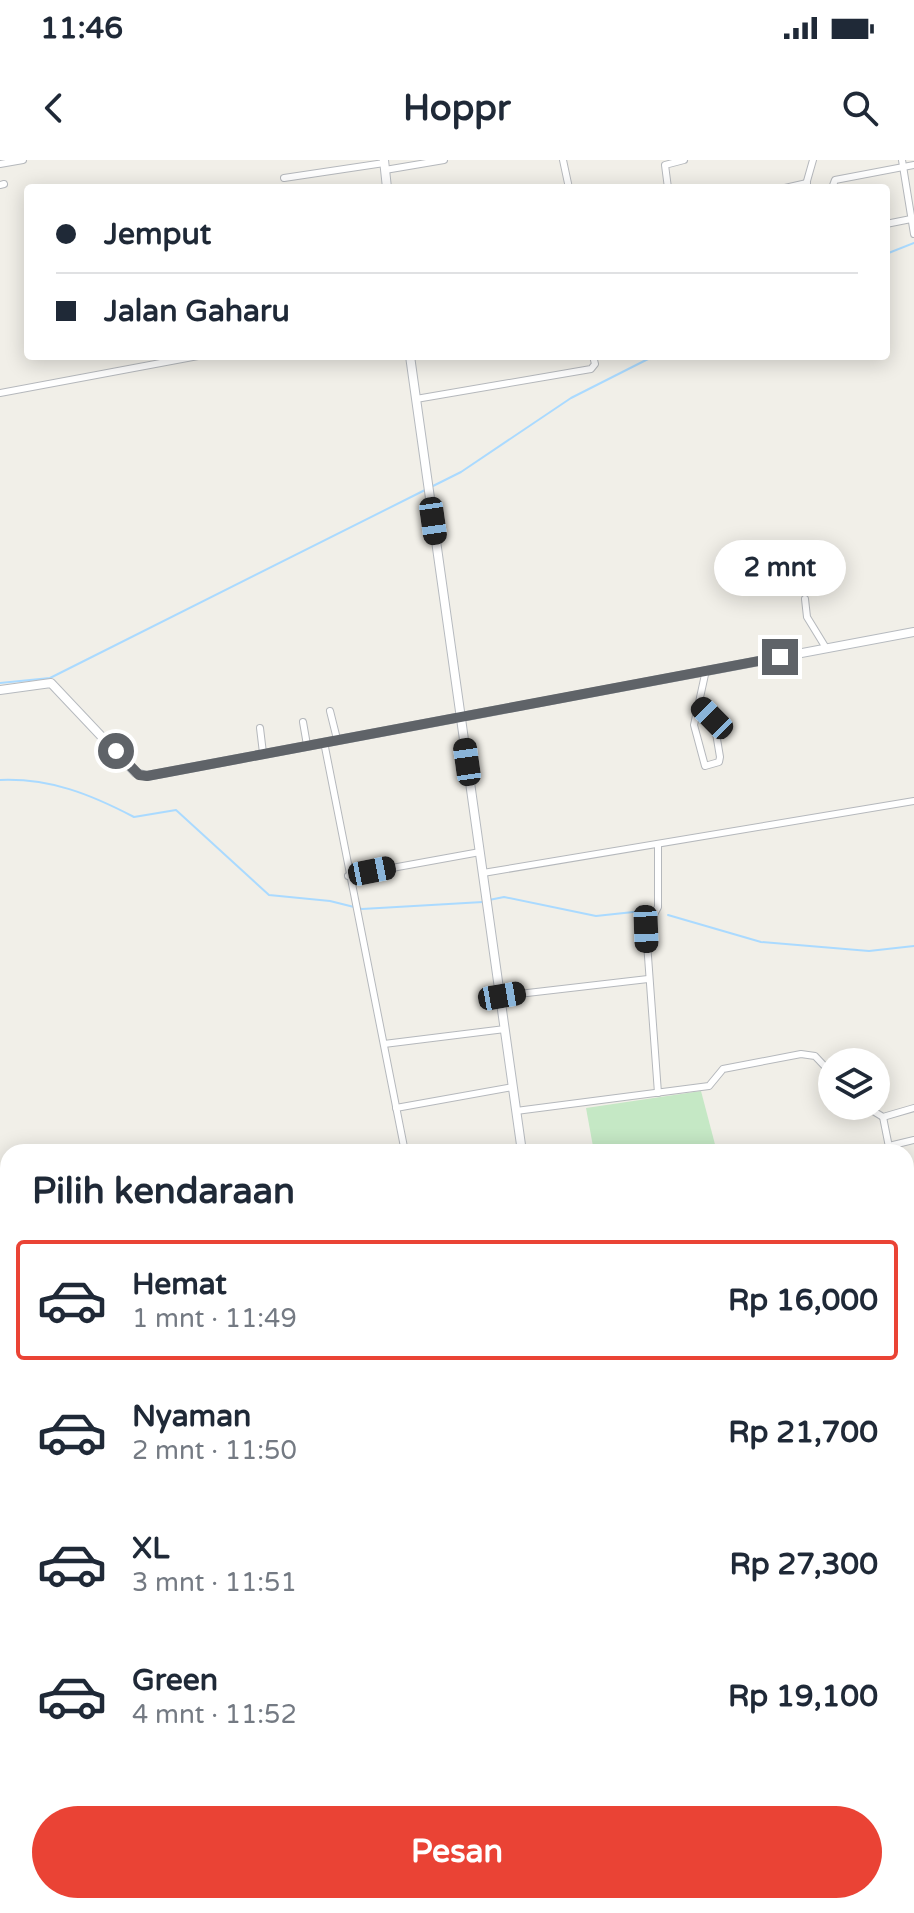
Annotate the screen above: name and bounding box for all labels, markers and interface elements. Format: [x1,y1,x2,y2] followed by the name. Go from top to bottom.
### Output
[40,10,123,47] text: 11:46
[32,86,76,130] icon: back
[838,86,882,130] icon: search
[403,87,511,130] text: Hoppr
[104,216,211,253] text: Jemput
[104,293,290,330] text: Jalan Gaharu
[418,496,448,546] car
[714,541,846,597] callout: 2 mnt
[744,552,816,583] text: 2 mnt
[762,639,798,675] route end
[687,693,737,743] car
[98,733,134,769] route start
[452,737,482,787] car
[346,855,398,887] car
[633,905,659,953] car
[476,980,528,1012] car
[818,1048,890,1120] map controls
[818,1048,890,1120] button: layers
[32,1170,295,1213] text: Pilih kendaraan
[36,1264,108,1336] icon: car
[132,1266,227,1303] text: Hemat
[728,1282,878,1319] text: Rp 16,000
[132,1303,297,1334] text: 1 mnt · 11:49
[36,1396,108,1468] icon: car
[132,1398,251,1435] text: Nyaman
[728,1414,878,1451] text: Rp 21,700
[132,1435,297,1466] text: 2 mnt · 11:50
[36,1528,108,1600] icon: car
[132,1530,169,1567] text: XL
[729,1546,878,1583] text: Rp 27,300
[132,1567,297,1598] text: 3 mnt · 11:51
[36,1660,108,1732] icon: car
[132,1662,218,1699] text: Green
[728,1678,878,1715] text: Rp 19,100
[132,1699,297,1730] text: 4 mnt · 11:52
[32,1806,882,1898] button: Pesan

